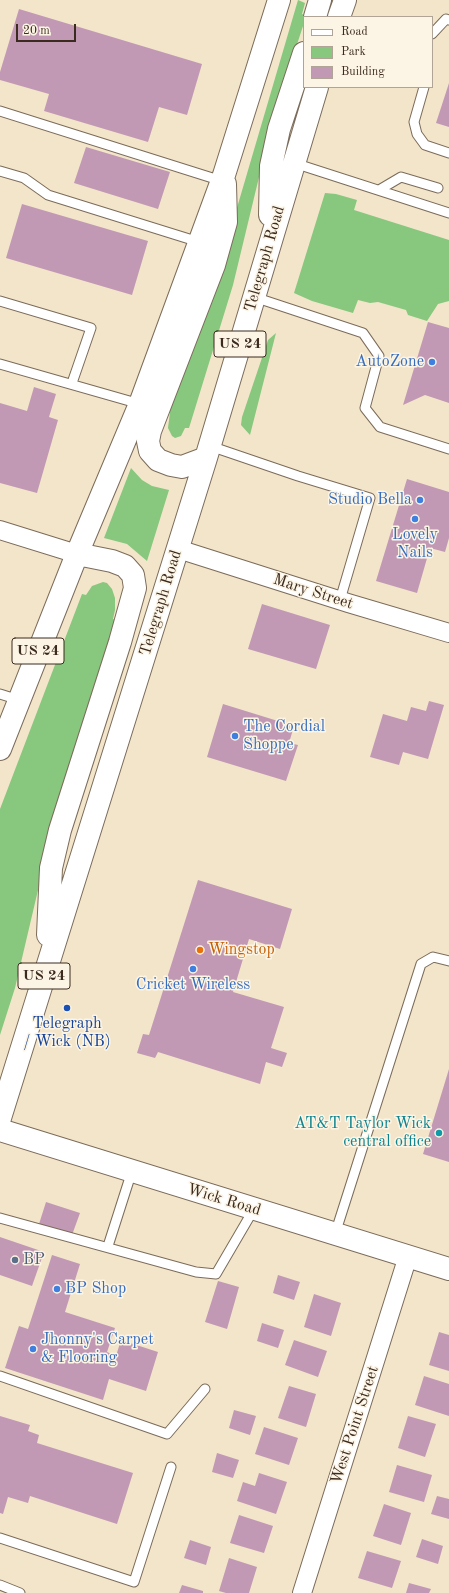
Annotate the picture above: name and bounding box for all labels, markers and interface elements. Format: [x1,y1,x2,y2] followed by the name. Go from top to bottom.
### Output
[18,16,78,42] scale bar
[303,16,433,88] legend
[23,25,50,37] text: 20 m
[341,26,368,38] text: Road
[341,46,366,58] text: Park
[341,66,385,78] text: Building
[241,204,289,314] street label: Telegraph Road
[214,331,266,357] road number: US 24
[355,352,424,372] place label: AutoZone
[427,357,437,367] marker: AutoZone
[328,490,412,510] place label: Studio Bella
[415,495,425,505] marker: Studio Bella
[410,514,420,524] marker: Lovely Nails
[392,525,438,563] place label: Lovely Nails
[136,548,186,658] street label: Telegraph Road
[270,570,356,614] street label: Mary Street
[12,638,64,664] road number: US 24
[243,717,325,755] place label: The Cordial Shoppe
[230,731,240,741] marker: The Cordial Shoppe
[208,940,275,960] place label: Wingstop
[195,945,205,955] marker: Wingstop
[18,963,70,989] road number: US 24
[188,964,198,974] marker: Cricket Wireless
[136,975,250,995] place label: Cricket Wireless
[62,1003,72,1013] marker: Telegraph / Wick (NB)
[23,1014,111,1052] place label: Telegraph / Wick (NB)
[294,1114,431,1152] place label: AT&T Taylor Wick central office
[434,1128,444,1138] marker: AT&T Taylor Wick central office
[185,1180,263,1220] street label: Wick Road
[23,1250,45,1270] place label: BP
[10,1255,20,1265] marker: BP
[65,1279,126,1299] place label: BP Shop
[52,1284,62,1294] marker: BP Shop
[41,1330,154,1368] place label: Jhonny's Carpet & Flooring
[28,1344,38,1354] marker: Jhonny's Carpet & Flooring
[327,1363,383,1487] street label: West Point Street

